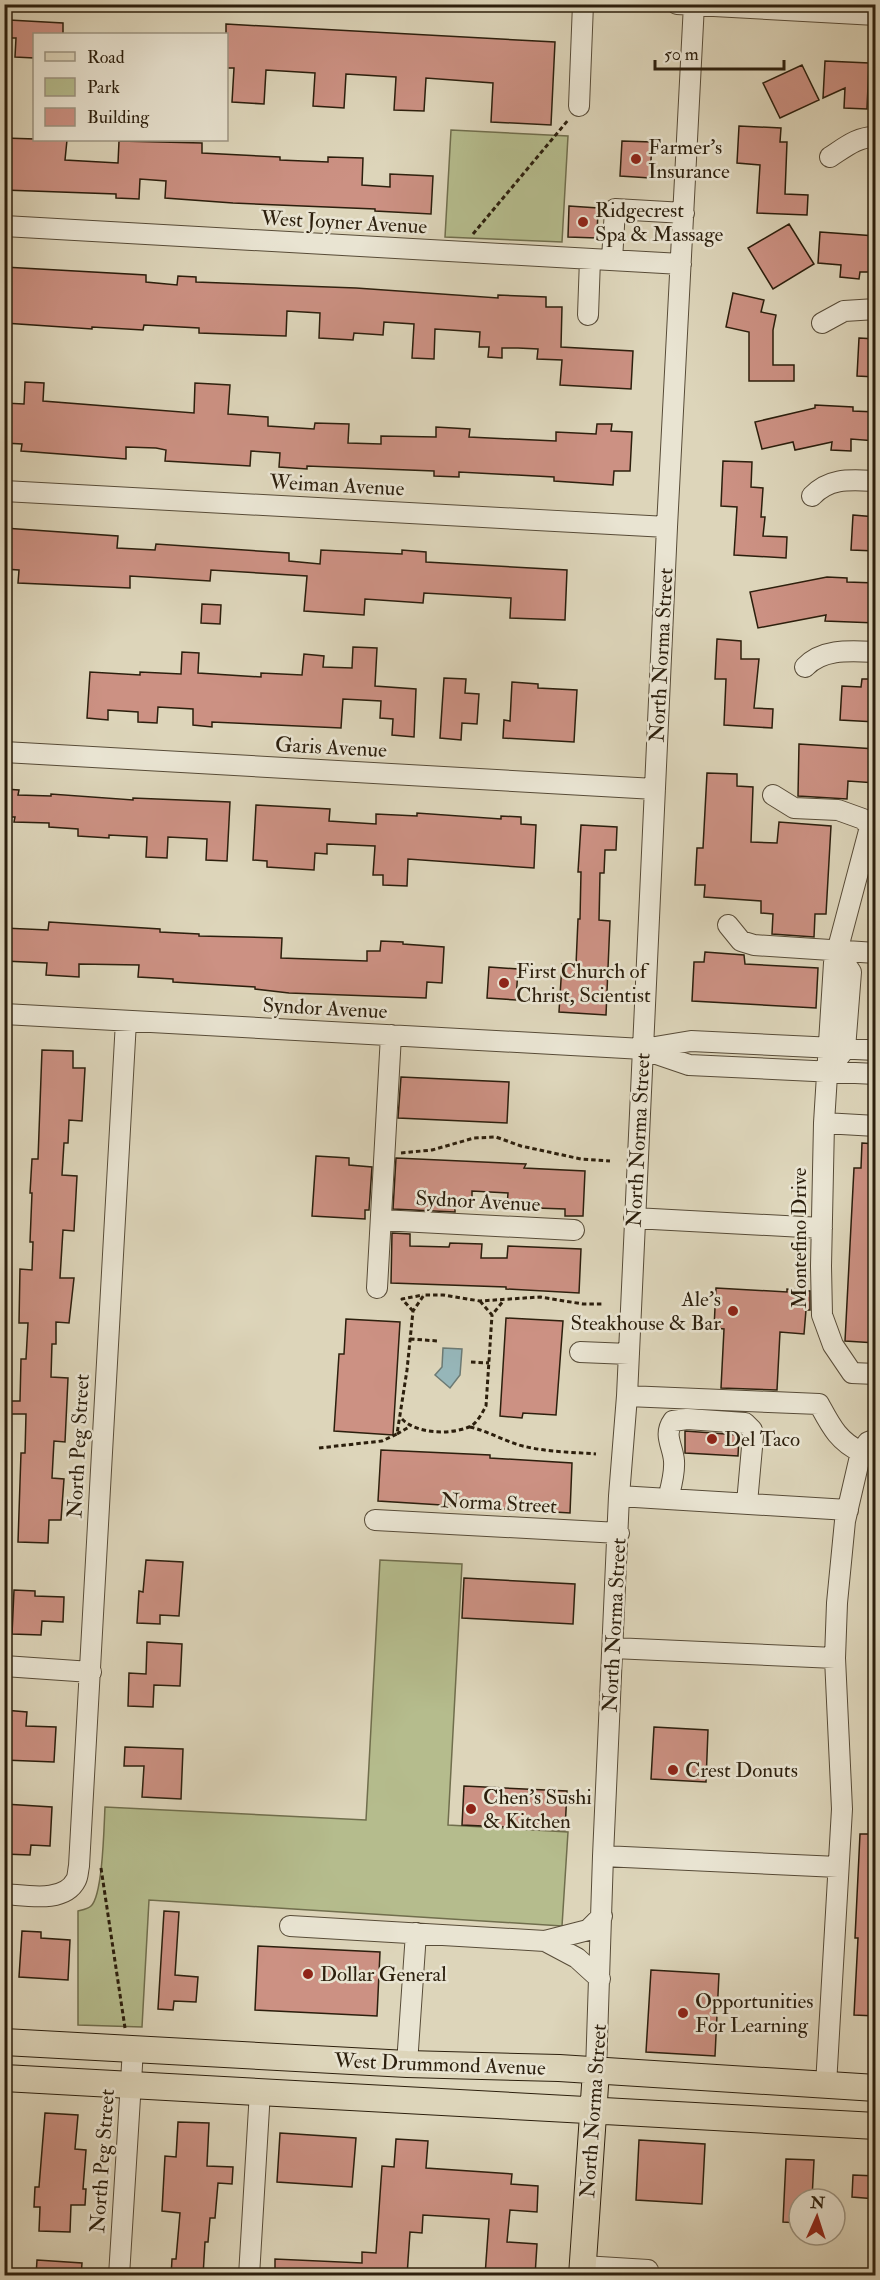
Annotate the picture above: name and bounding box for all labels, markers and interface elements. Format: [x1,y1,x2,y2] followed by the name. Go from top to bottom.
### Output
[33,33,228,141] legend
[655,33,784,71] scale bar
[664,43,699,66] text: 50 m
[87,46,125,69] text: Road
[87,76,120,99] text: Park
[87,106,150,129] text: Building
[648,134,730,185] place label: Farmer's Insurance
[629,152,643,166] marker: Farmer's Insurance
[595,197,724,248] place label: Ridgecrest Spa & Massage
[259,205,428,240] street label: West Joyner Avenue
[576,215,590,229] marker: Ridgecrest Spa & Massage
[268,468,405,503] street label: Weiman Avenue
[643,567,680,743] street label: North Norma Street
[274,731,388,764] street label: Garis Avenue
[516,958,651,1009] place label: First Church of Christ, Scientist
[497,976,511,990] marker: First Church of Christ, Scientist
[262,992,388,1025] street label: Syndor Avenue
[620,1052,657,1228] street label: North Norma Street
[786,1167,813,1309] street label: Montefino Drive
[415,1185,541,1218] street label: Sydnor Avenue
[571,1286,721,1337] place label: Ale's Steakhouse & Bar
[726,1304,740,1318] marker: Ale's Steakhouse & Bar
[61,1373,96,1519] street label: North Peg Street
[724,1426,800,1453] place label: Del Taco
[705,1432,719,1446] marker: Del Taco
[440,1487,558,1520] street label: Norma Street
[596,1537,633,1713] street label: North Norma Street
[685,1757,798,1784] place label: Crest Donuts
[666,1763,680,1777] marker: Crest Donuts
[483,1784,592,1835] place label: Chen's Sushi & Kitchen
[464,1802,478,1816] marker: Chen's Sushi & Kitchen
[320,1961,447,1988] place label: Dollar General
[301,1967,315,1981] marker: Dollar General
[695,1988,814,2039] place label: Opportunities For Learning
[676,2006,690,2020] marker: Opportunities For Learning
[574,2023,613,2199] street label: North Norma Street
[333,2047,546,2082] street label: West Drummond Avenue
[84,2088,121,2234] street label: North Peg Street
[787,2187,847,2247] north arrow
[809,2193,826,2213] text: N

